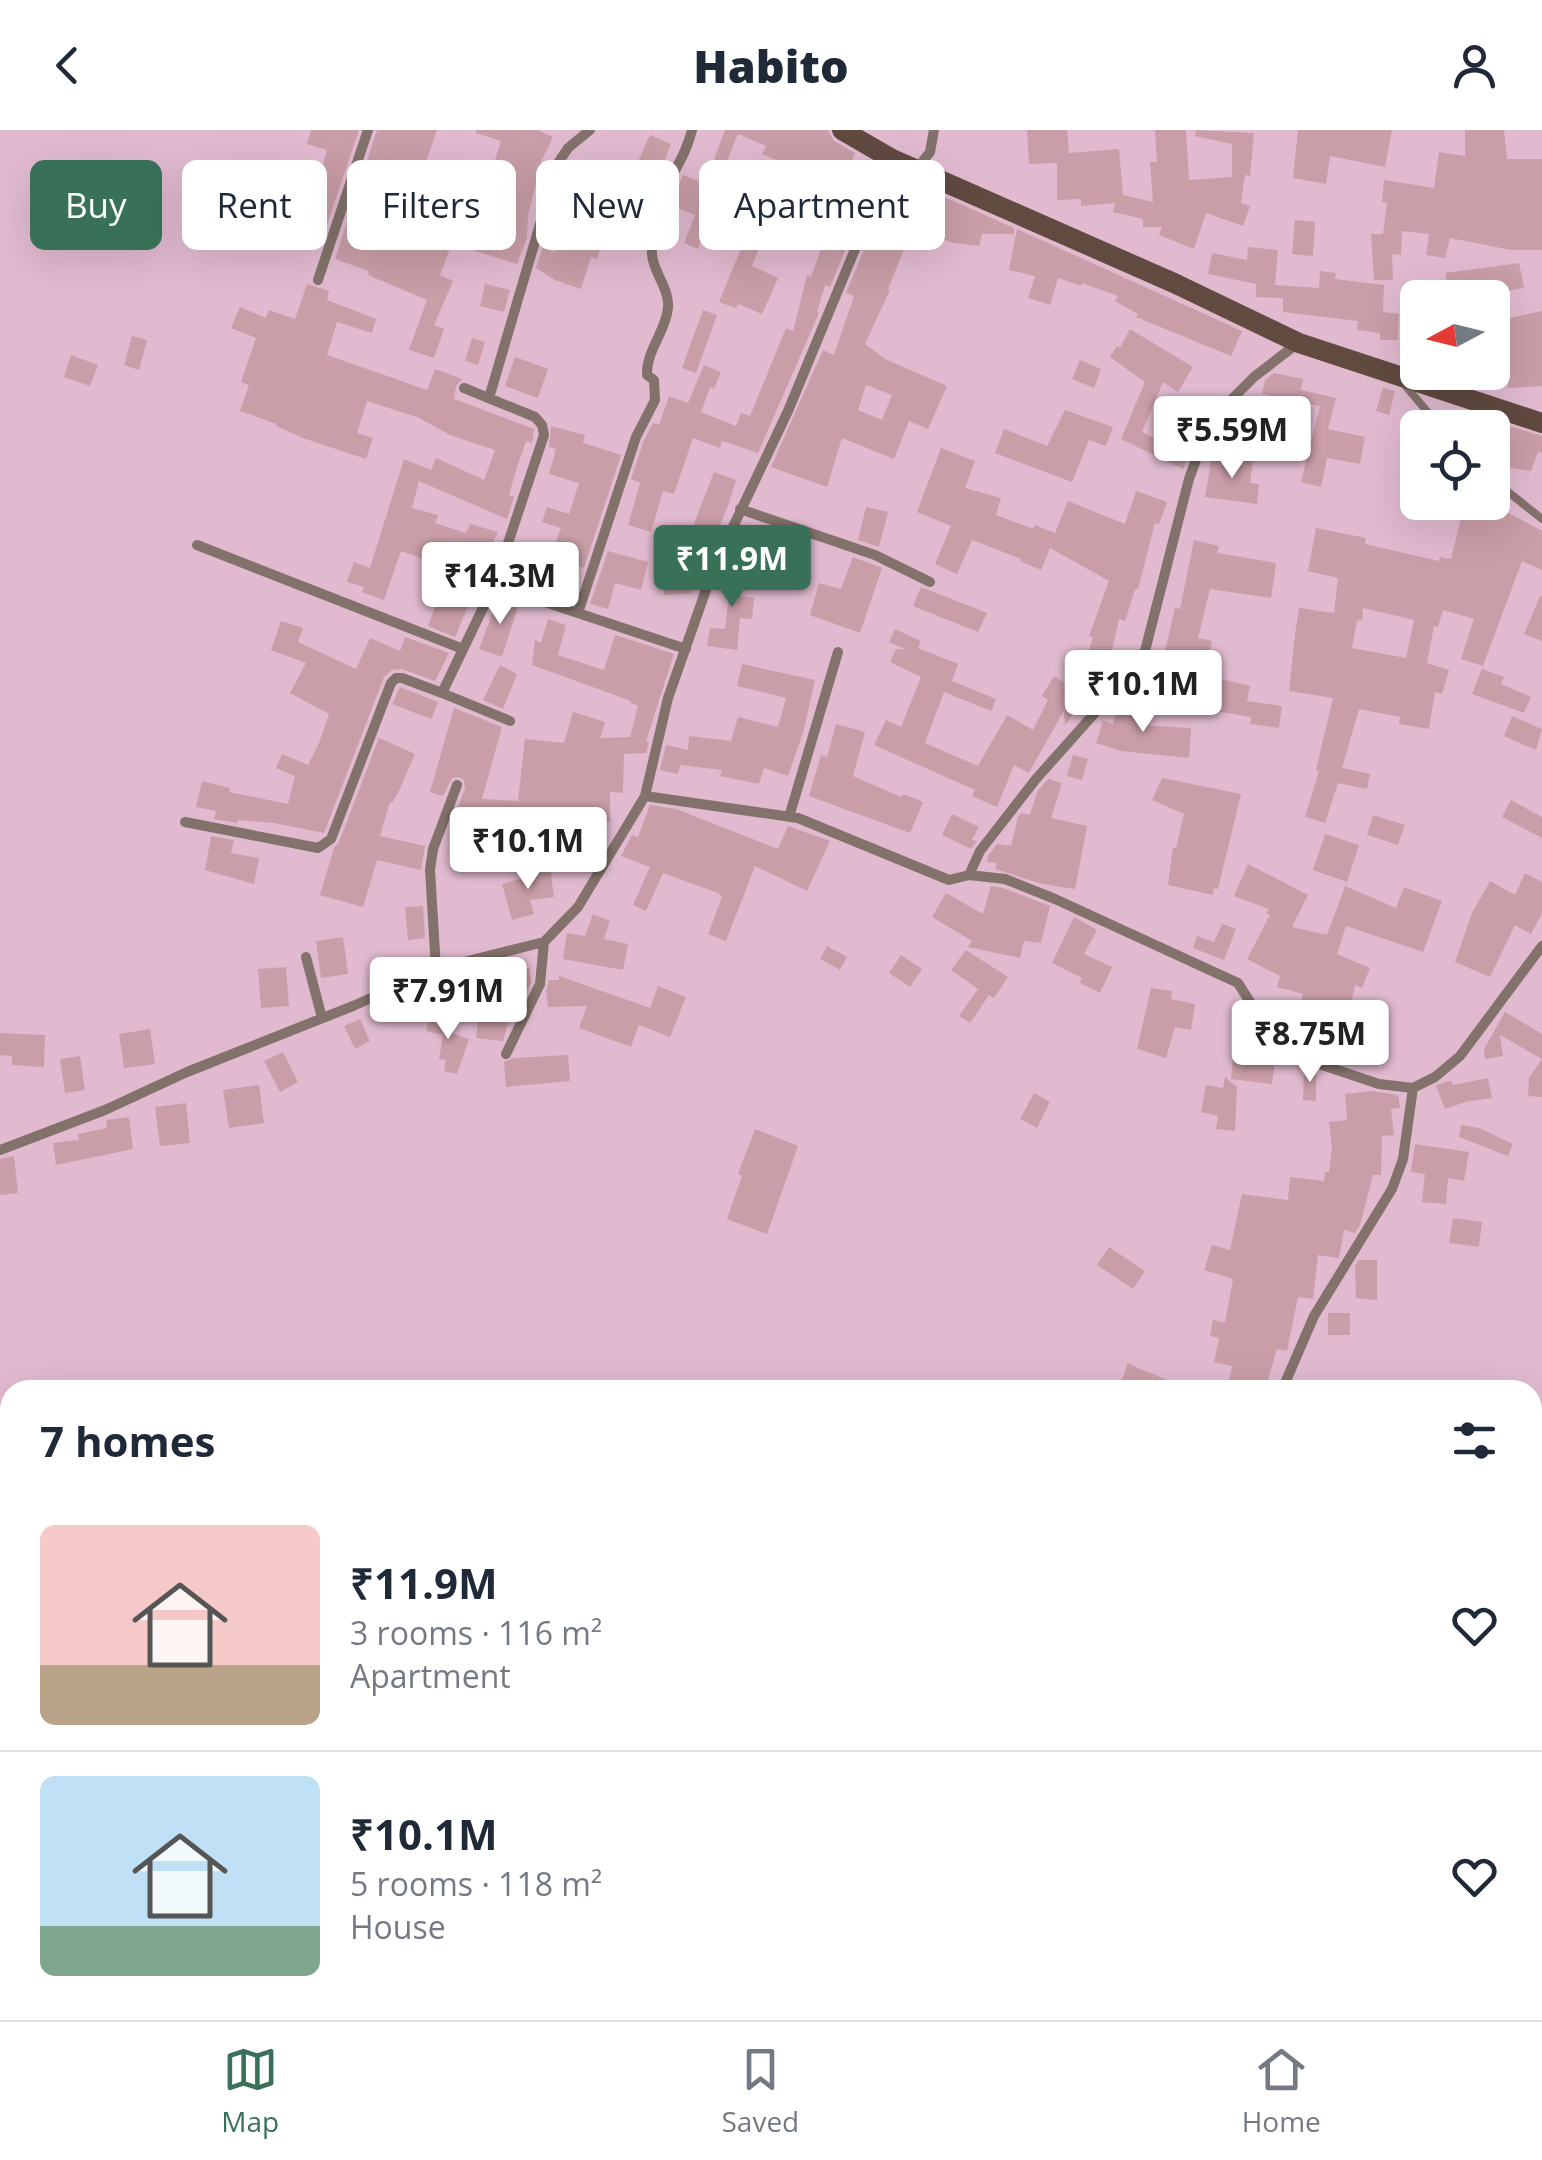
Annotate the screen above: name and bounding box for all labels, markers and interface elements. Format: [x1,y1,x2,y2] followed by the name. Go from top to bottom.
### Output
[693,35,849,96] text: Habito
[40,38,95,93] icon: back
[1447,38,1502,93] icon: person
[30,160,162,250] chip: Buy
[182,160,327,250] chip: Rent
[347,160,516,250] chip: Filters
[536,160,679,250] chip: New
[699,160,945,250] chip: Apartment
[1400,280,1510,390] north arrow
[1400,280,1510,520] map controls
[1151,396,1313,481] pin: ₹5.59M
[1176,407,1288,450] text: ₹5.59M
[1400,410,1510,520] button: locate
[651,525,813,610] pin: ₹11.9M
[676,536,788,579] text: ₹11.9M
[419,542,581,627] pin: ₹14.3M
[444,553,556,596] text: ₹14.3M
[1062,650,1224,735] pin: ₹10.1M
[1087,661,1199,704] text: ₹10.1M
[447,807,609,892] pin: ₹10.1M
[472,818,584,861] text: ₹10.1M
[367,957,529,1042] pin: ₹7.91M
[392,968,504,1011] text: ₹7.91M
[1229,1000,1391,1085] pin: ₹8.75M
[1254,1011,1366,1054] text: ₹8.75M
[40,1412,215,1469] text: 7 homes
[1447,1413,1502,1468] icon: filters
[350,1554,498,1611] text: ₹11.9M
[120,1565,240,1685] icon: home
[1447,1598,1502,1653] icon: heart
[350,1611,602,1654] text: 3 rooms · 116 m²
[350,1654,511,1697] text: Apartment
[350,1805,498,1862] text: ₹10.1M
[120,1816,240,1936] icon: home
[1447,1849,1502,1904] icon: heart
[350,1862,602,1905] text: 5 rooms · 118 m²
[350,1905,446,1948] text: House
[221,2042,279,2140] tab: Map
[721,2042,799,2140] tab: Saved
[1242,2042,1321,2140] tab: Home

